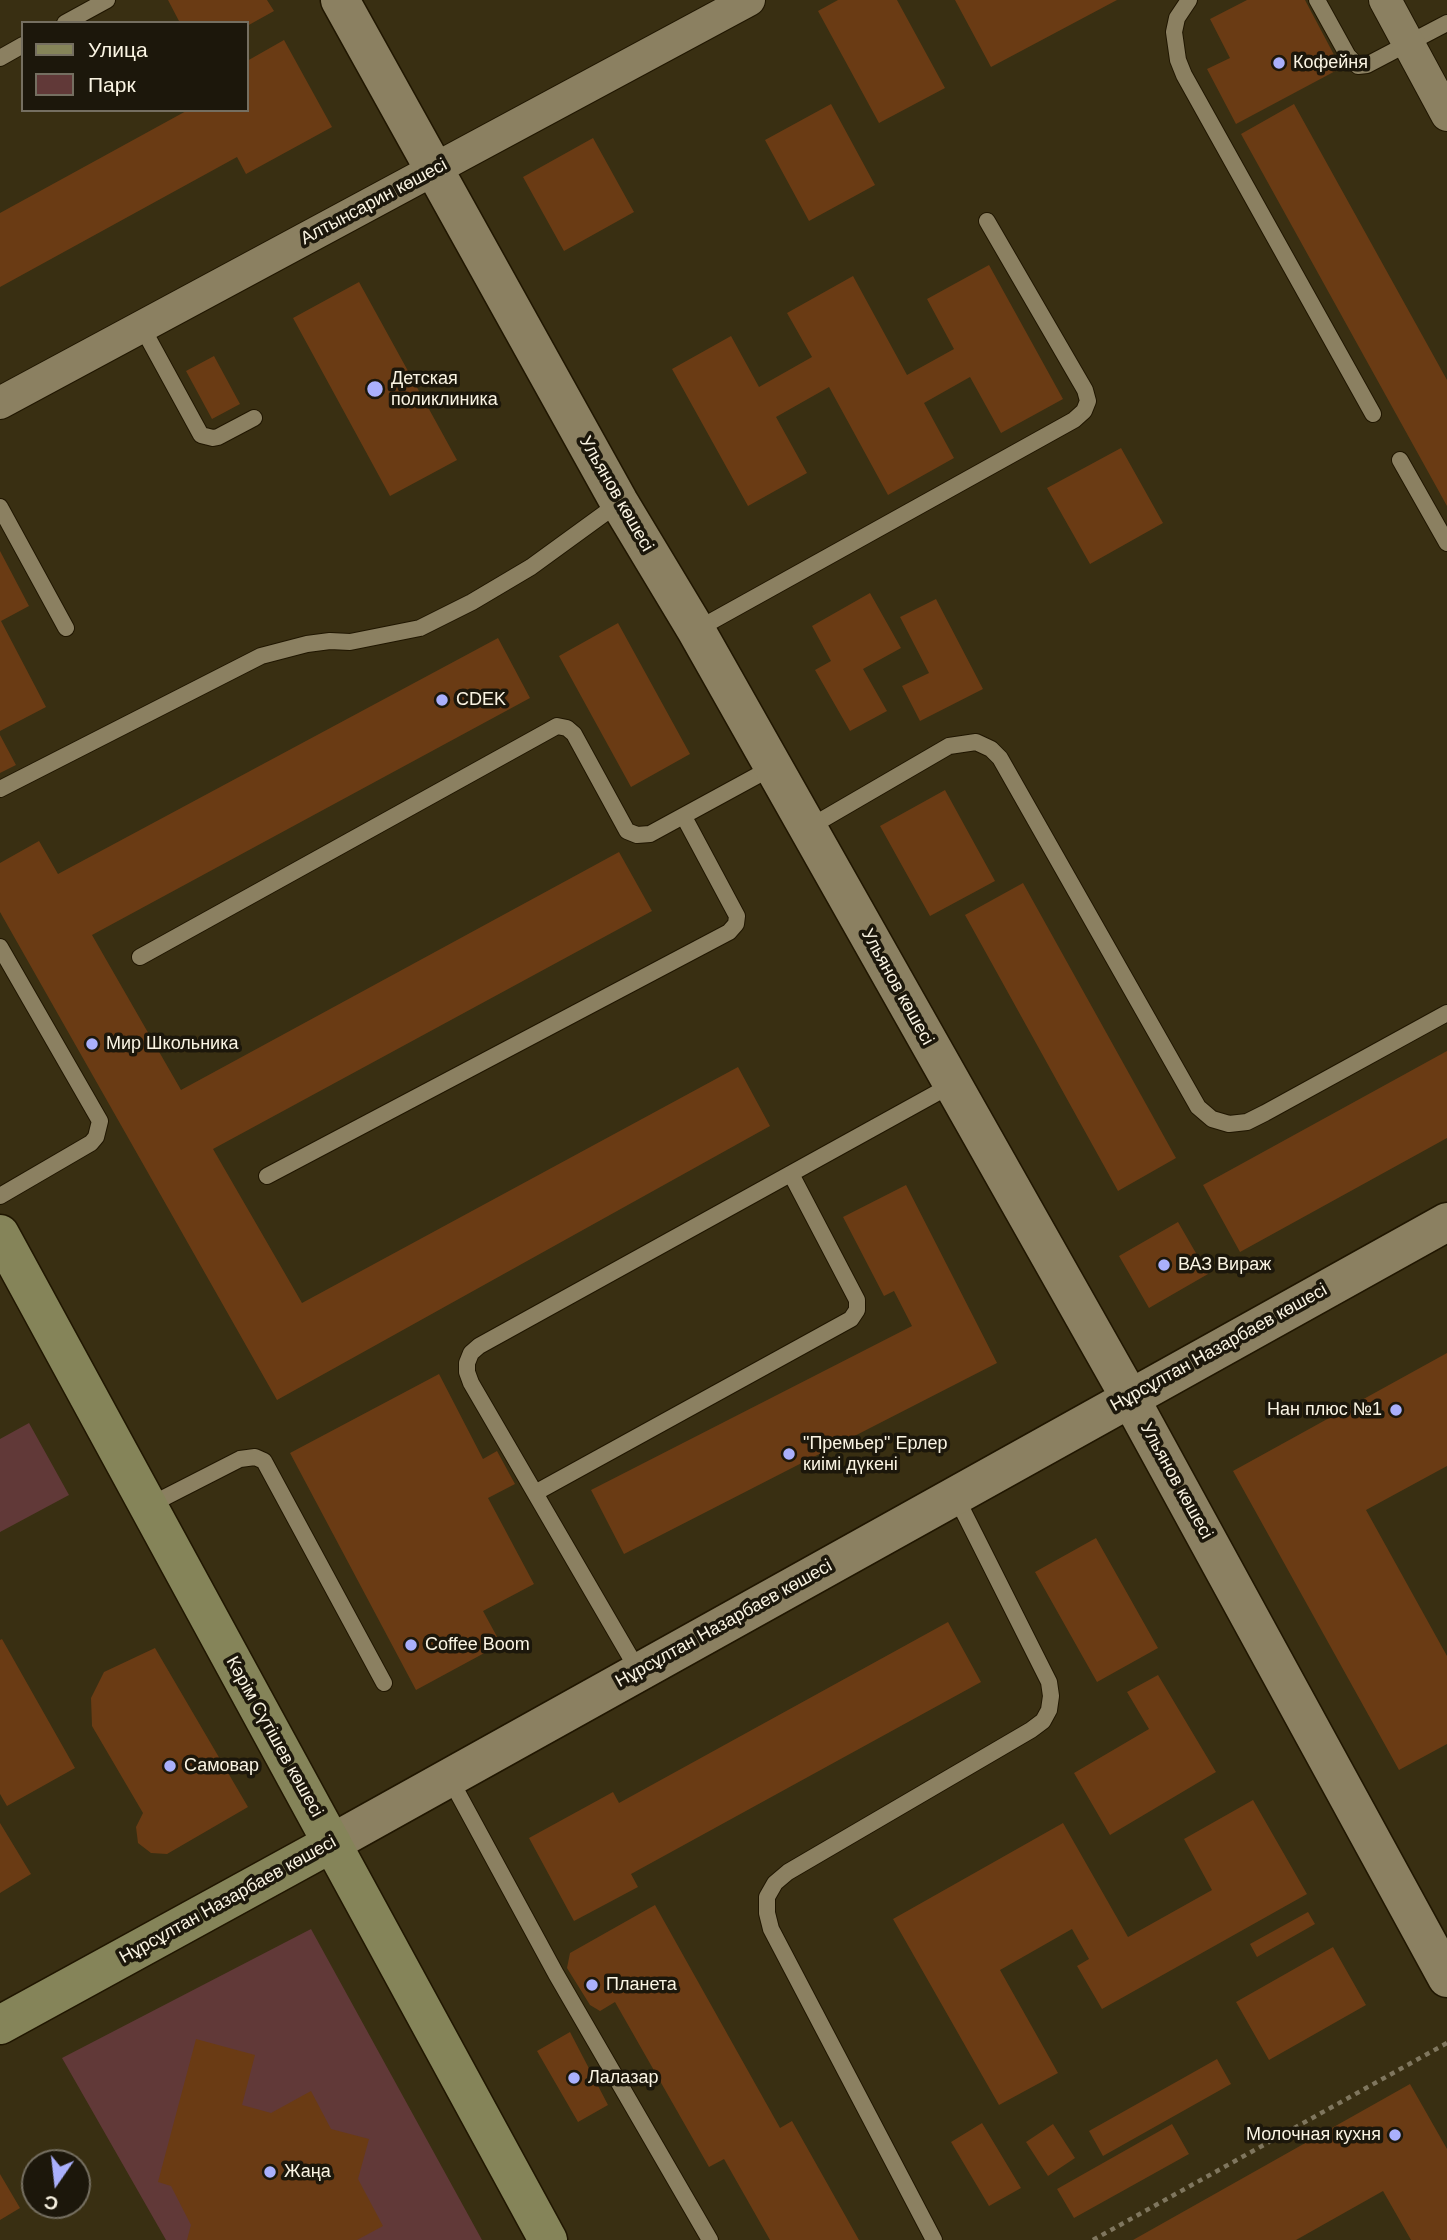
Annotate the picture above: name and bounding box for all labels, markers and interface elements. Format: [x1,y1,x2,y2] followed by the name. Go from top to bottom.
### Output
[21,21,248,112] legend
[88,38,148,61] text: Улица
[1293,52,1368,74] place label: Кофейня
[1271,55,1287,71] marker: Кофейня
[88,73,136,96] text: Парк
[297,154,451,250] street label: Алтынсарин көшесі
[391,368,498,410] place label: Детская поликлиника
[365,379,385,399] marker: Детская поликлиника
[574,432,658,556] street label: Ульянов көшесі
[456,689,506,711] place label: CDEK
[434,692,450,708] marker: CDEK
[856,925,938,1049] street label: Ульянов көшесі
[106,1033,238,1055] place label: Мир Школьника
[84,1036,100,1052] marker: Мир Школьника
[1178,1254,1271,1276] place label: ВАЗ Вираж
[1156,1257,1172,1273] marker: ВАЗ Вираж
[1107,1279,1331,1417] street label: Нұрсұлтан Назарбаев көшесі
[1267,1399,1382,1421] place label: Нан плюс №1
[1388,1402,1404,1418] marker: Нан плюс №1
[1135,1419,1217,1543] street label: Ульянов көшесі
[803,1433,947,1476] place label: "Премьер" Ерлер киімі дүкені
[781,1446,797,1462] marker: "Премьер" Ерлер киімі дүкені
[612,1555,836,1693] street label: Нұрсұлтан Назарбаев көшесі
[425,1634,530,1656] place label: Coffee Boom
[403,1637,419,1653] marker: Coffee Boom
[221,1653,327,1821] street label: Кәрім Сүтішев көшесі
[184,1755,259,1777] place label: Самовар
[162,1758,178,1774] marker: Самовар
[116,1831,340,1969] street label: Нұрсұлтан Назарбаев көшесі
[606,1974,677,1996] place label: Планета
[584,1977,600,1993] marker: Планета
[588,2067,658,2089] place label: Лалазар
[566,2070,582,2086] marker: Лалазар
[1246,2124,1381,2146] place label: Молочная кухня
[1387,2127,1403,2143] marker: Молочная кухня
[21,2149,91,2219] north arrow
[284,2161,331,2183] place label: Жаңа
[262,2164,278,2180] marker: Жаңа
[42,2191,60,2215] text: С

